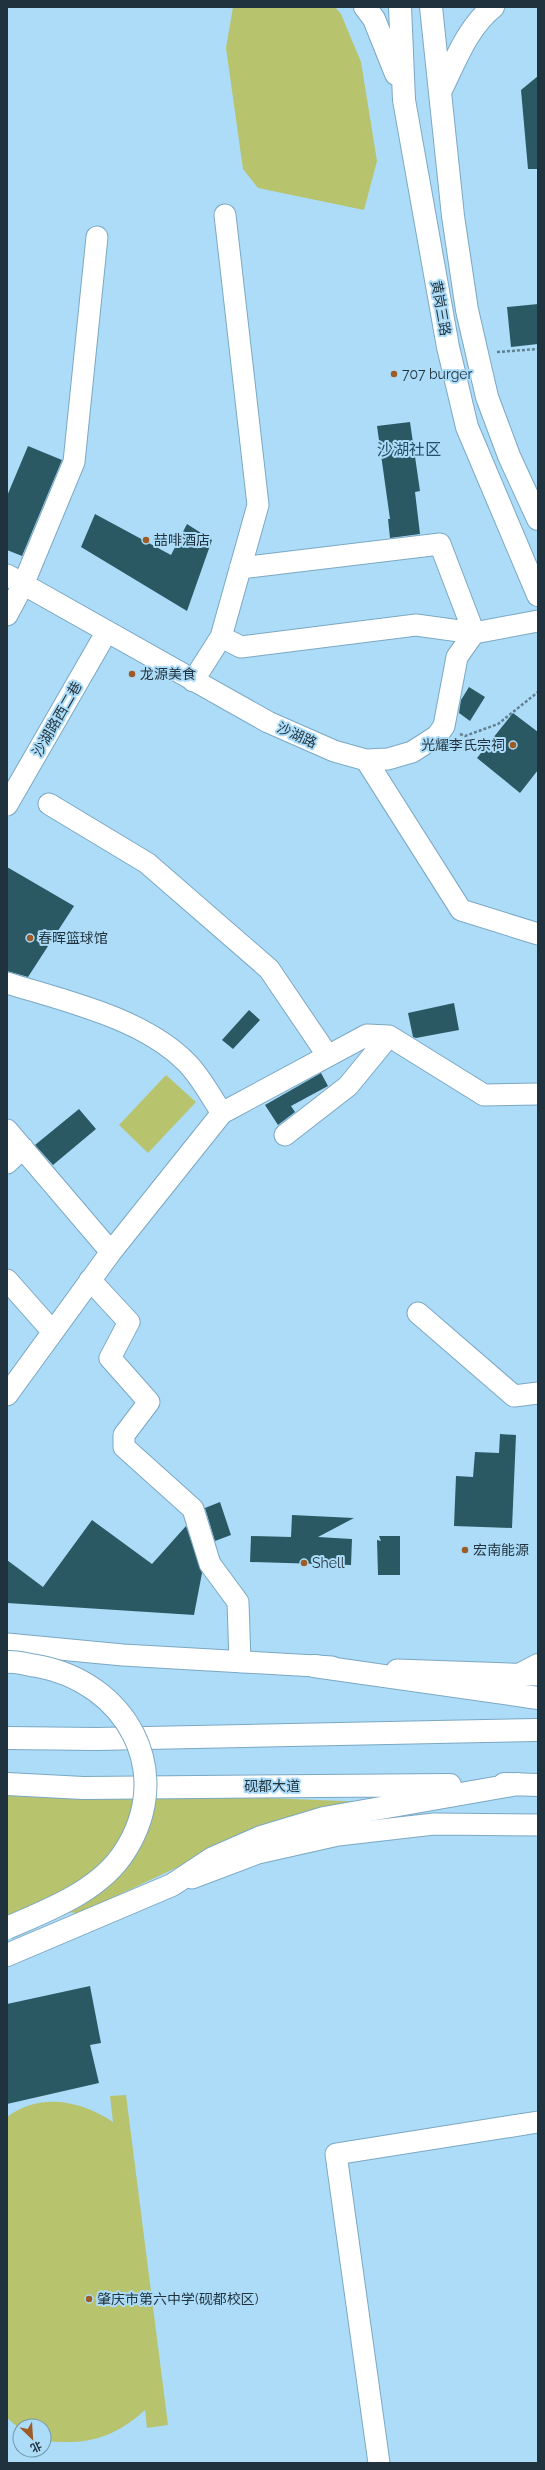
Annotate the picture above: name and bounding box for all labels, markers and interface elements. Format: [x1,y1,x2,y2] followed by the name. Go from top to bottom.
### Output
[428,279,454,337] street label: 黄岗三路
[402,366,472,382] place label: 707 burger
[389,369,399,379] marker: 707 burger
[377,440,441,459] district label: 沙湖社区
[154,532,210,548] place label: 喆啡酒店
[141,535,151,545] marker: 喆啡酒店
[140,666,196,682] place label: 龙源美食
[127,669,137,679] marker: 龙源美食
[29,679,85,759] street label: 沙湖路西二巷
[275,719,319,751] street label: 沙湖路
[421,737,505,753] place label: 光耀李氏宗祠
[508,740,518,750] marker: 光耀李氏宗祠
[38,930,108,946] place label: 春晖篮球馆
[25,933,35,943] marker: 春晖篮球馆
[473,1542,529,1558] place label: 宏南能源
[460,1545,470,1555] marker: 宏南能源
[312,1555,345,1571] place label: Shell
[299,1558,309,1568] marker: Shell
[244,1778,300,1794] street label: 砚都大道
[97,2291,259,2307] place label: 肇庆市第六中学(砚都校区)
[84,2294,94,2304] marker: 肇庆市第六中学(砚都校区)
[12,2418,52,2458] north arrow
[28,2438,44,2455] text: 北

